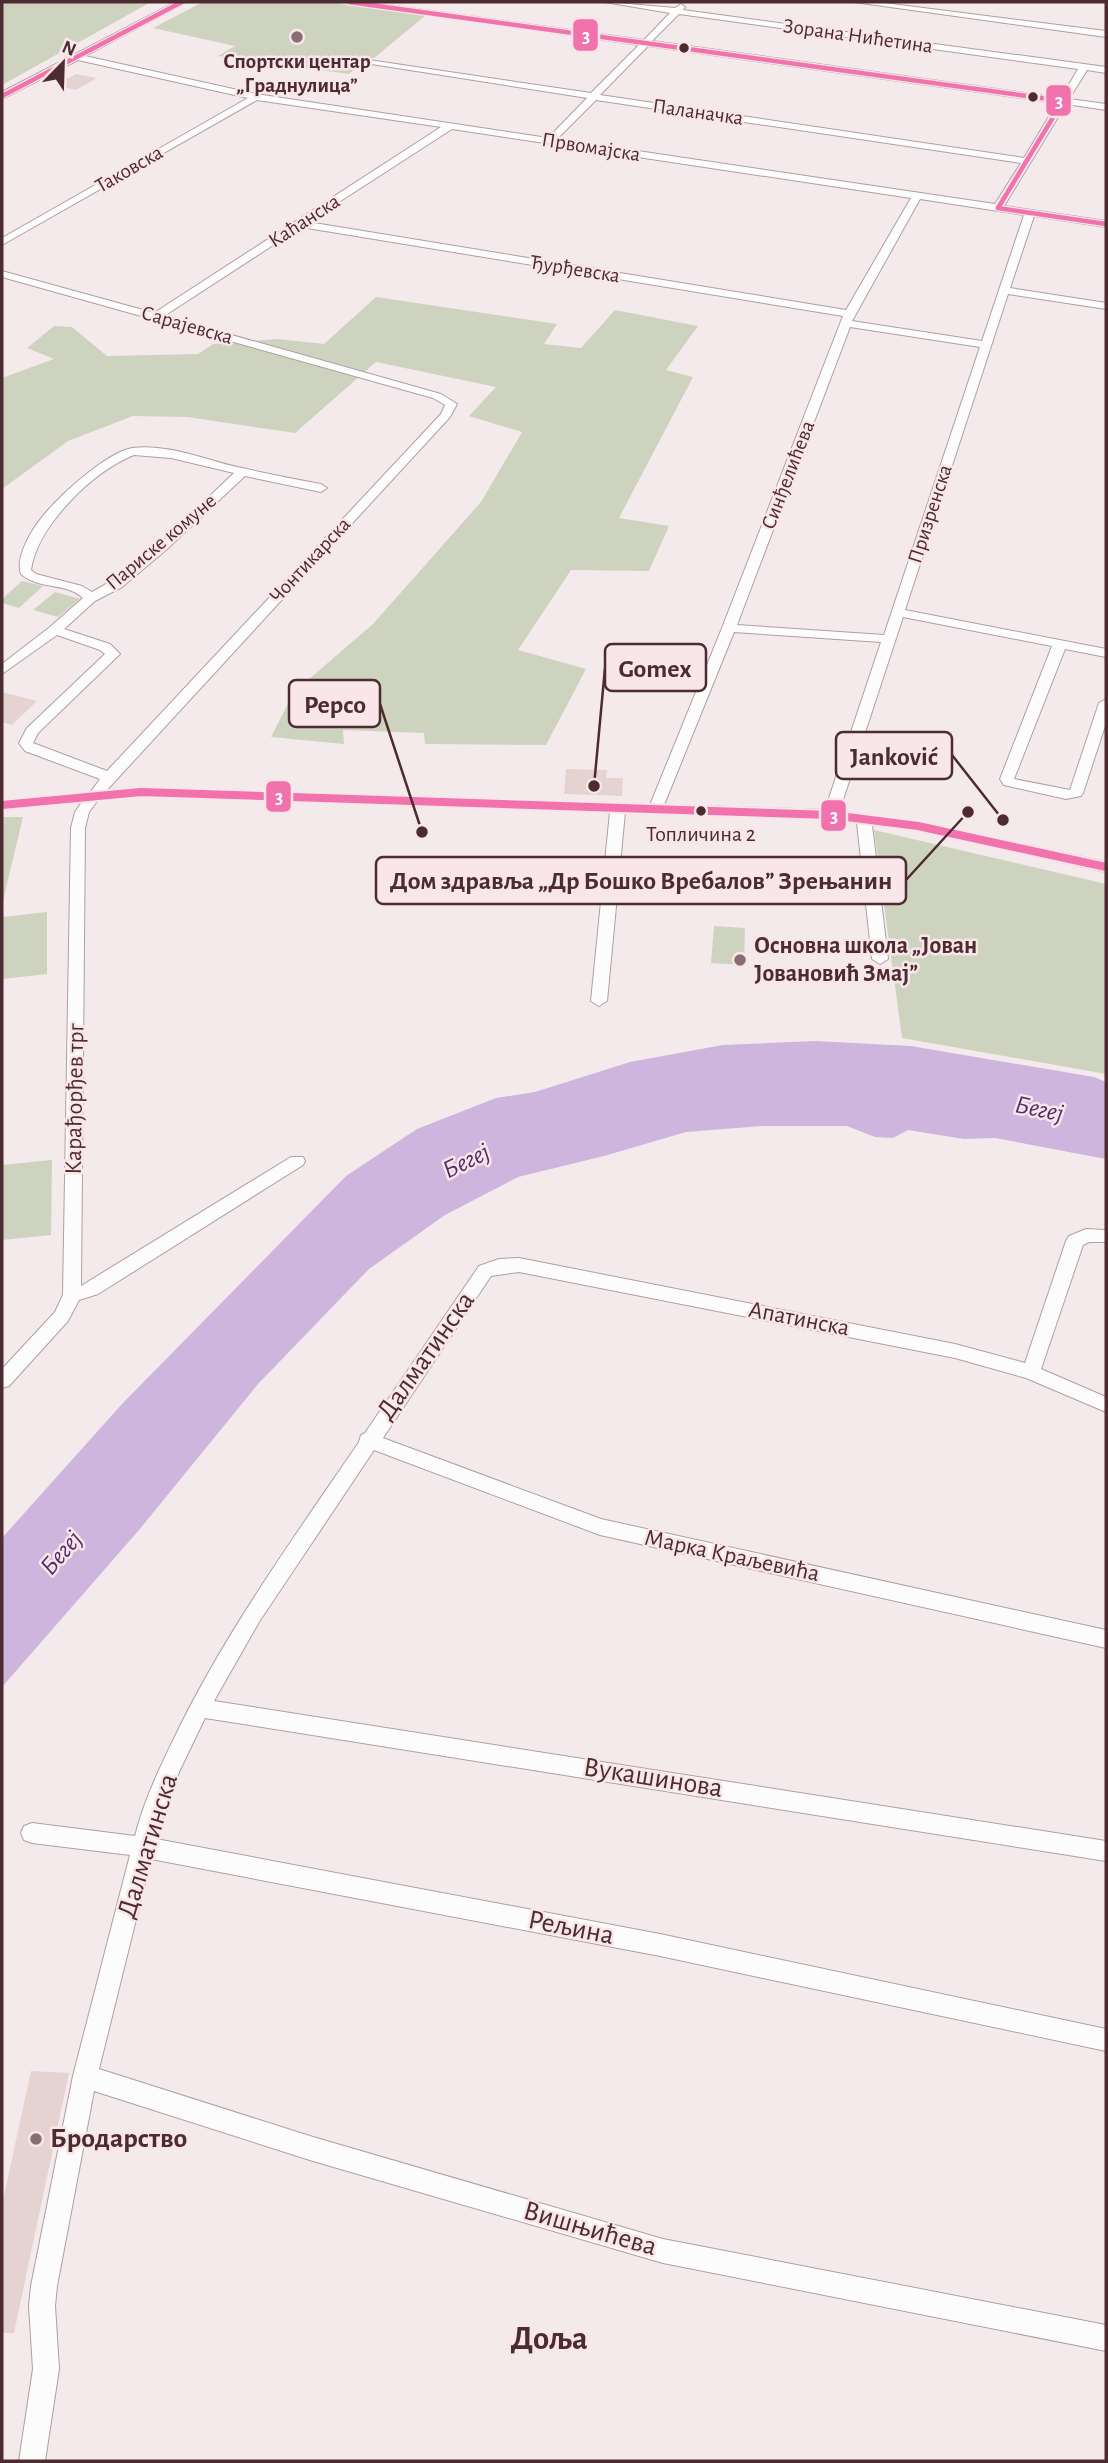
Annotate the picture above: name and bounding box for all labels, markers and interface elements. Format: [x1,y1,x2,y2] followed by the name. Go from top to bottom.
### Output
[782,15,935,57] street label: Зорана Нићетина
[572,18,599,52] line badge: 3
[582,27,590,46] text: 3
[28,28,98,98] north arrow
[289,29,305,45] marker: Спортски центар „Граднулица”
[59,37,79,60] text: N
[677,41,691,55] unlabelled marker
[223,51,371,96] place label: Спортски центар „Граднулица”
[1045,84,1072,117] line badge: 3
[1026,90,1040,104] unlabelled marker
[1055,92,1063,111] text: 3
[651,95,745,129] street label: Паланачка
[540,129,642,165] street label: Првомајска
[92,141,167,197] street label: Таковска
[265,190,344,252] street label: Каћанска
[528,252,622,288] street label: Ђурђевска
[139,302,235,348] street label: Сарајевска
[758,417,818,532] street label: Синђелићева
[904,462,956,566] street label: Призренска
[102,490,220,594] street label: Париске комуне
[266,513,355,607] street label: Чонтикарска
[605,644,706,691] callout: Gomex
[618,656,692,682] text: Gomex
[289,680,380,727] callout: Pepco
[304,692,366,718] text: Pepco
[836,732,952,779] callout: Janković
[850,744,938,770] text: Janković
[265,780,292,813] line badge: 3
[275,788,283,807] text: 3
[820,799,847,832] line badge: 3
[694,804,708,818] marker: Топличина 2
[830,807,838,826] text: 3
[646,823,756,845] place label: Топличина 2
[376,857,906,904] callout: Дом здравља „Др Бошко Вребалов” Зрењанин
[390,868,892,894] text: Дом здравља „Др Бошко Вребалов” Зрењанин
[754,934,977,986] place label: Основна школа „Јован Јовановић Змај”
[732,952,748,968] marker: Основна школа „Јован Јовановић Змај”
[62,1022,88,1175] street label: Карађорђев трг
[1012,1091,1066,1127] water label: Бегеј
[438,1139,494,1183] water label: Бегеј
[372,1287,480,1425] street label: Далматинска
[747,1297,851,1341] street label: Апатинска
[35,1526,87,1580] water label: Бегеј
[642,1526,822,1586] street label: Марка Краљевића
[581,1753,725,1803] street label: Вукашинова
[113,1770,183,1921] street label: Далматинска
[526,1906,617,1950] street label: Рељина
[50,2125,187,2153] place label: Бродарство
[28,2131,44,2147] marker: Бродарство
[520,2197,660,2261] street label: Вишњићева
[510,2323,588,2356] district label: Доља

